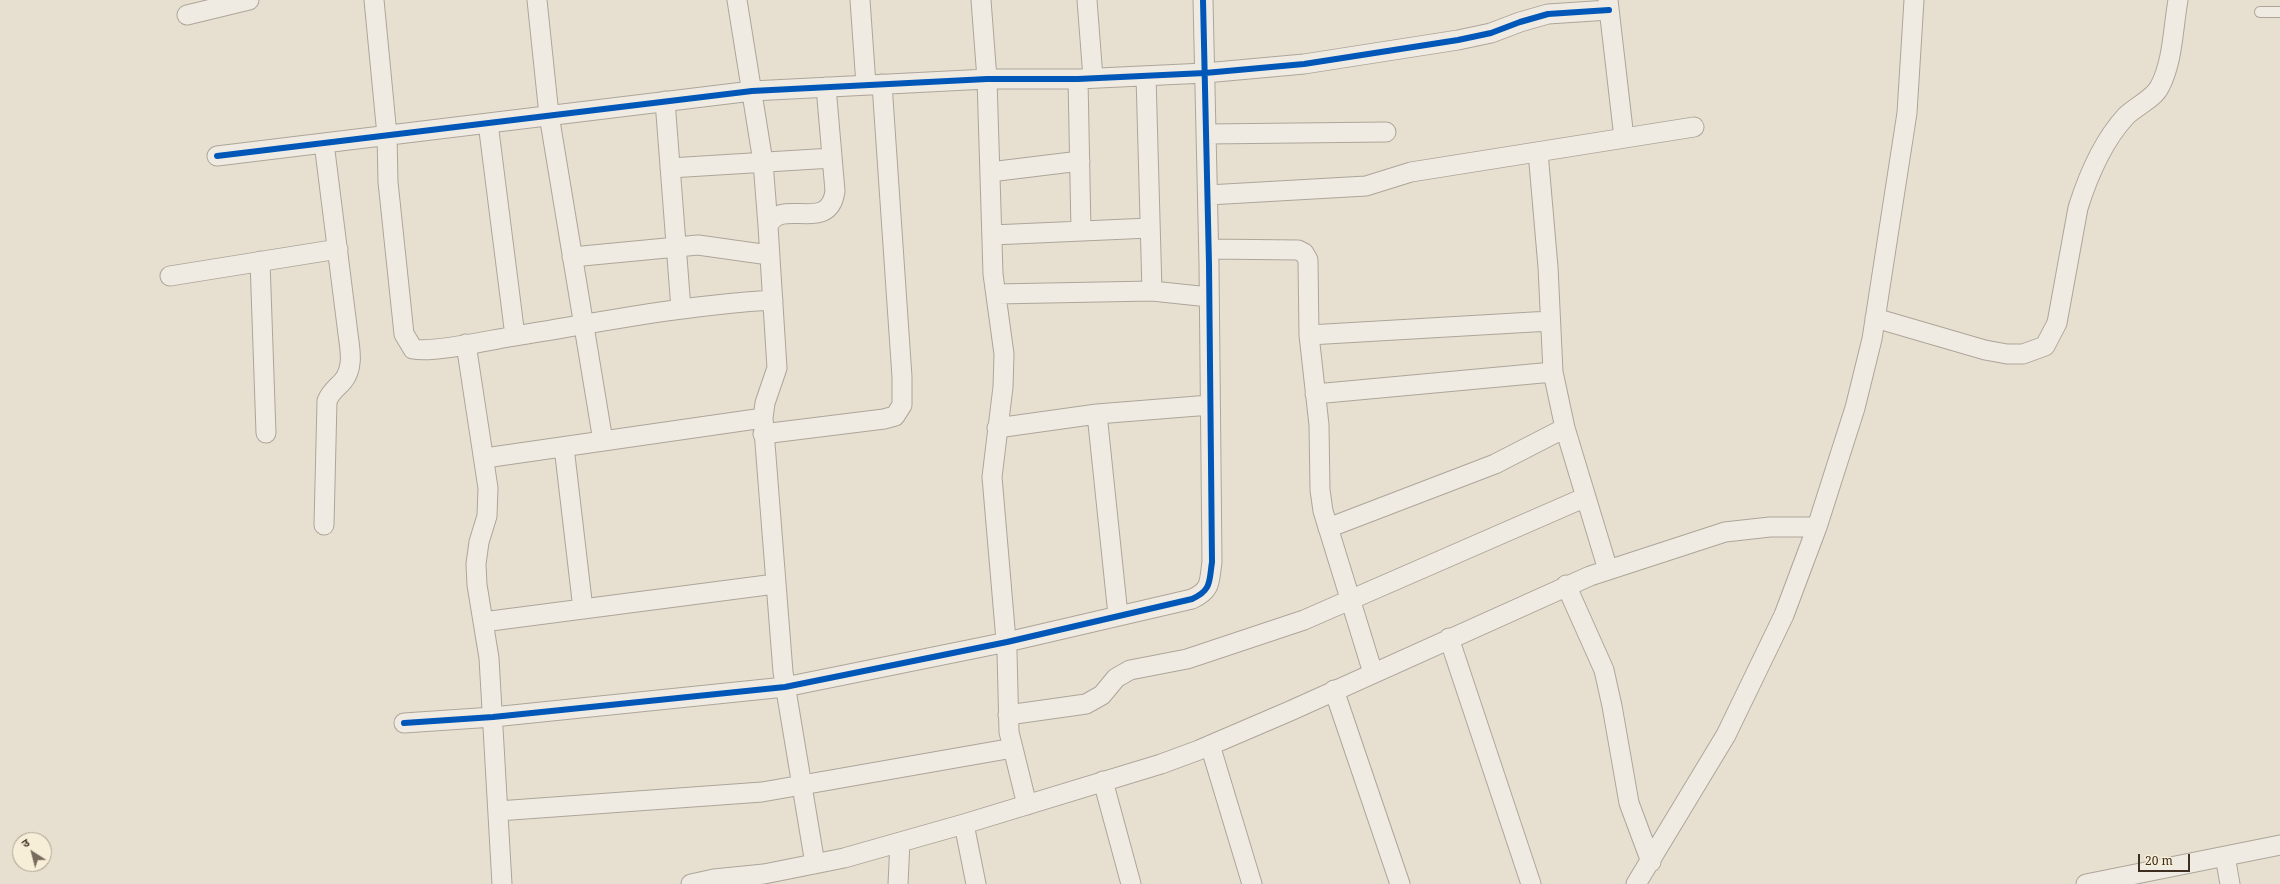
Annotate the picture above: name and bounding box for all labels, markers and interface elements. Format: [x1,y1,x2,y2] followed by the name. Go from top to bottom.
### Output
[12,832,52,872] north arrow
[18,835,32,851] text: उ
[2140,846,2192,872] scale bar
[2145,852,2173,869] text: 20 m

